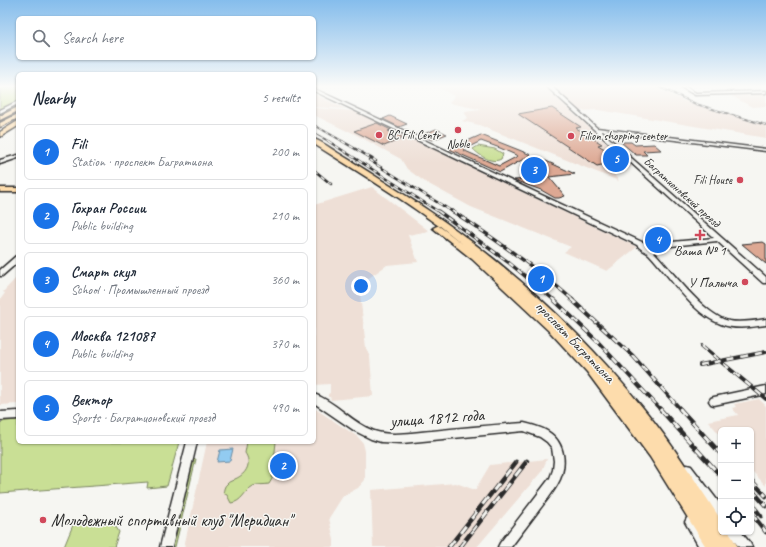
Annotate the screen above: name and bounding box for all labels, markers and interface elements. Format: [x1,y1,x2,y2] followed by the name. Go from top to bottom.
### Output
[16,16,316,60] search box
[30,27,52,49] icon: search
[62,29,123,48] text: Search here
[32,88,75,109] text: Nearby
[262,90,300,106] text: 5 results
[453,125,463,135] marker: Noble
[387,127,442,143] place label: BC Fili Centr
[579,128,669,144] place label: Filion shopping center
[374,130,384,140] marker: BC Fili Centr
[566,131,576,141] marker: Filion shopping center
[71,135,87,154] text: Fili
[447,136,470,152] place label: Noble
[43,144,49,160] text: 1
[271,144,299,160] text: 200 m
[603,144,629,174] pin: 5
[640,153,725,232] street label: Багратионовский проезд
[71,154,212,170] text: Station · проспект Багратиона
[521,155,547,185] pin: 3
[694,172,733,188] place label: Fili House
[735,175,745,185] marker: Fili House
[71,199,146,218] text: Гохран России
[43,208,49,224] text: 2
[271,208,299,224] text: 210 m
[71,218,133,234] text: Public building
[645,225,671,255] pin: 4
[695,230,705,240] marker: Ваша № 1
[674,242,727,259] place label: Ваша № 1
[71,263,135,282] text: Смарт скул
[528,264,554,294] pin: 1
[43,272,49,288] text: 3
[271,272,299,288] text: 360 m
[688,274,738,291] place label: У Палыча
[351,276,371,296] your location
[740,277,750,287] marker: У Палыча
[71,282,208,298] text: School · Промышленный проезд
[532,298,619,387] street label: проспект Багратиона
[71,327,155,346] text: Москва 121087
[43,336,49,352] text: 4
[271,336,299,352] text: 370 m
[71,346,133,362] text: Public building
[71,391,112,410] text: Вектор
[43,400,49,416] text: 5
[271,400,299,416] text: 490 m
[388,404,486,432] street label: улица 1812 года
[71,410,215,426] text: Sports · Багратионовский проезд
[718,427,754,535] map controls
[718,427,754,463] button: +
[270,451,296,481] pin: 2
[718,463,754,499] button: −
[718,499,754,535] button: locate
[51,510,296,531] place label: Молодежный спортивный клуб "Меридиан"
[38,515,48,525] marker: Молодежный спортивный клуб "Меридиан"

